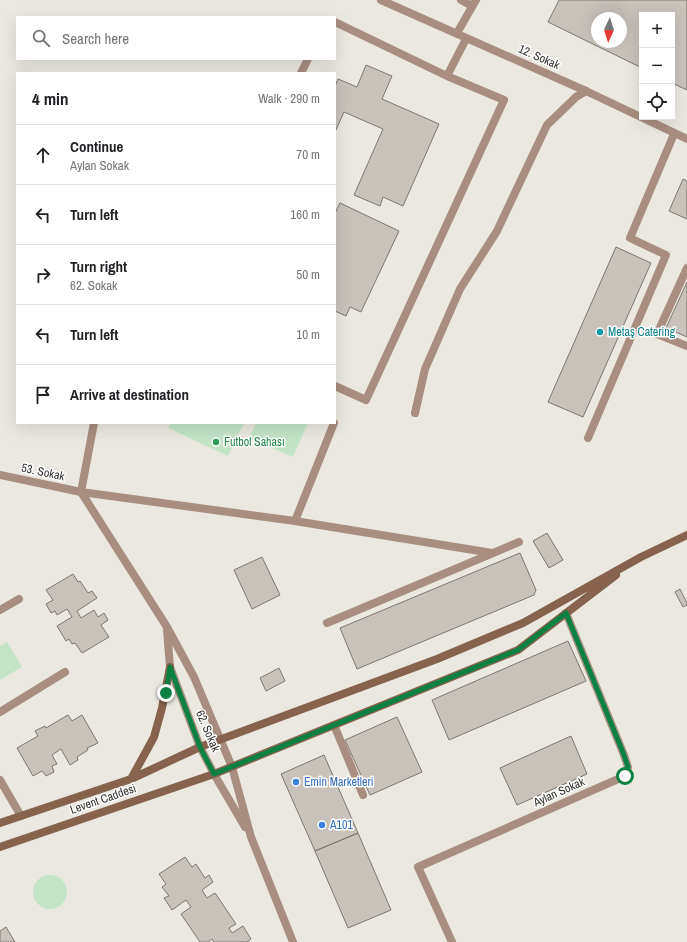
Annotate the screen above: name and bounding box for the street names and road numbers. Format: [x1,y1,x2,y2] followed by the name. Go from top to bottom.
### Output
[516,41,562,73] street label: 12. Sokak
[20,460,66,484] street label: 53. Sokak
[192,708,224,754] street label: 62. Sokak
[530,774,587,811] street label: Aylan Sokak
[68,780,138,818] street label: Levent Caddesi

